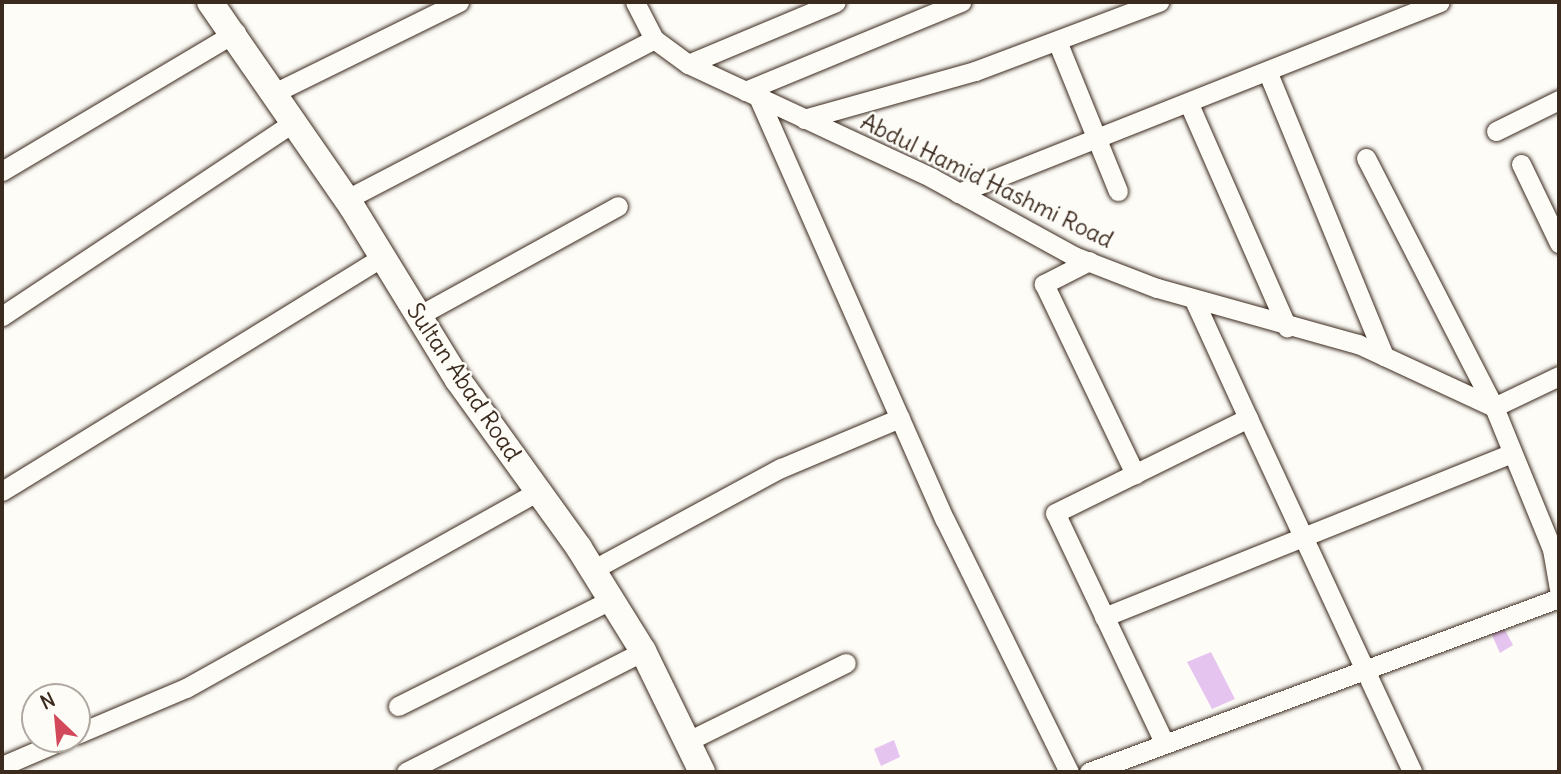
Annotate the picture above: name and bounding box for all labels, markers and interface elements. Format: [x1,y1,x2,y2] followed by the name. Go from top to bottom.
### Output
[856,108,1118,254] street label: Abdul Hamid Hashmi Road
[401,298,527,466] street label: Sultan Abad Road
[21,683,91,753] north arrow
[36,687,59,715] text: N

